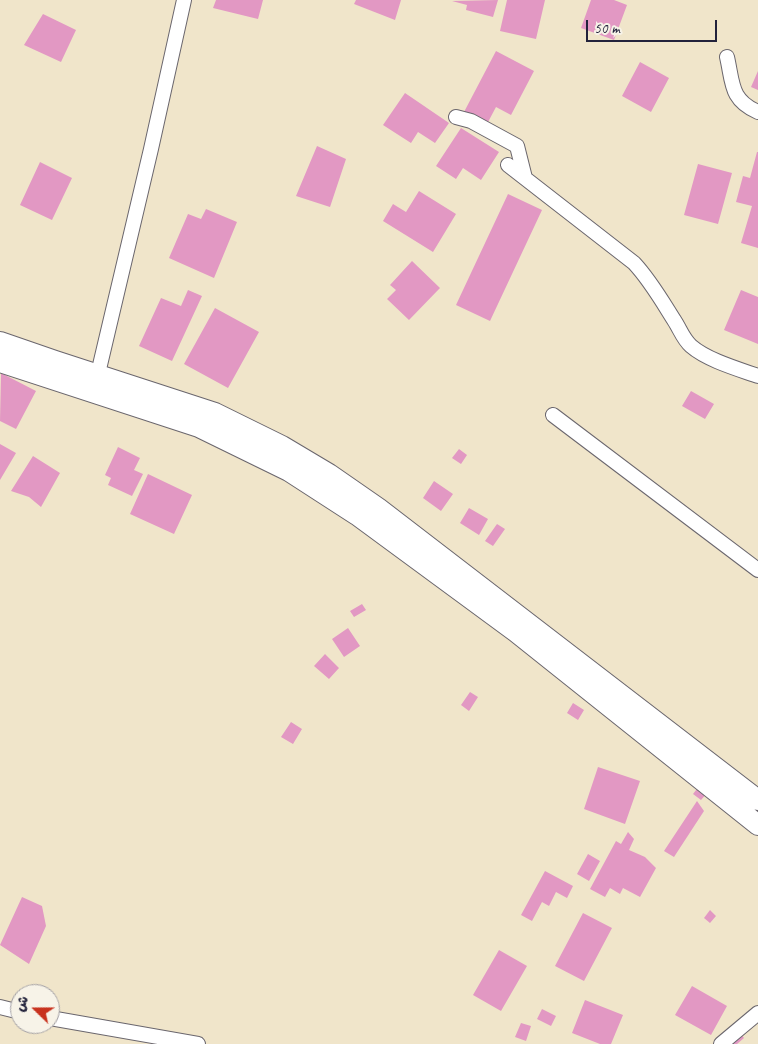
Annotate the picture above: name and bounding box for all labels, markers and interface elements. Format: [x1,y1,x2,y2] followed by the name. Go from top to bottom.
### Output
[588,10,719,42] scale bar
[594,19,620,38] text: 50 m
[10,984,60,1034] north arrow
[11,993,32,1014] text: ش

